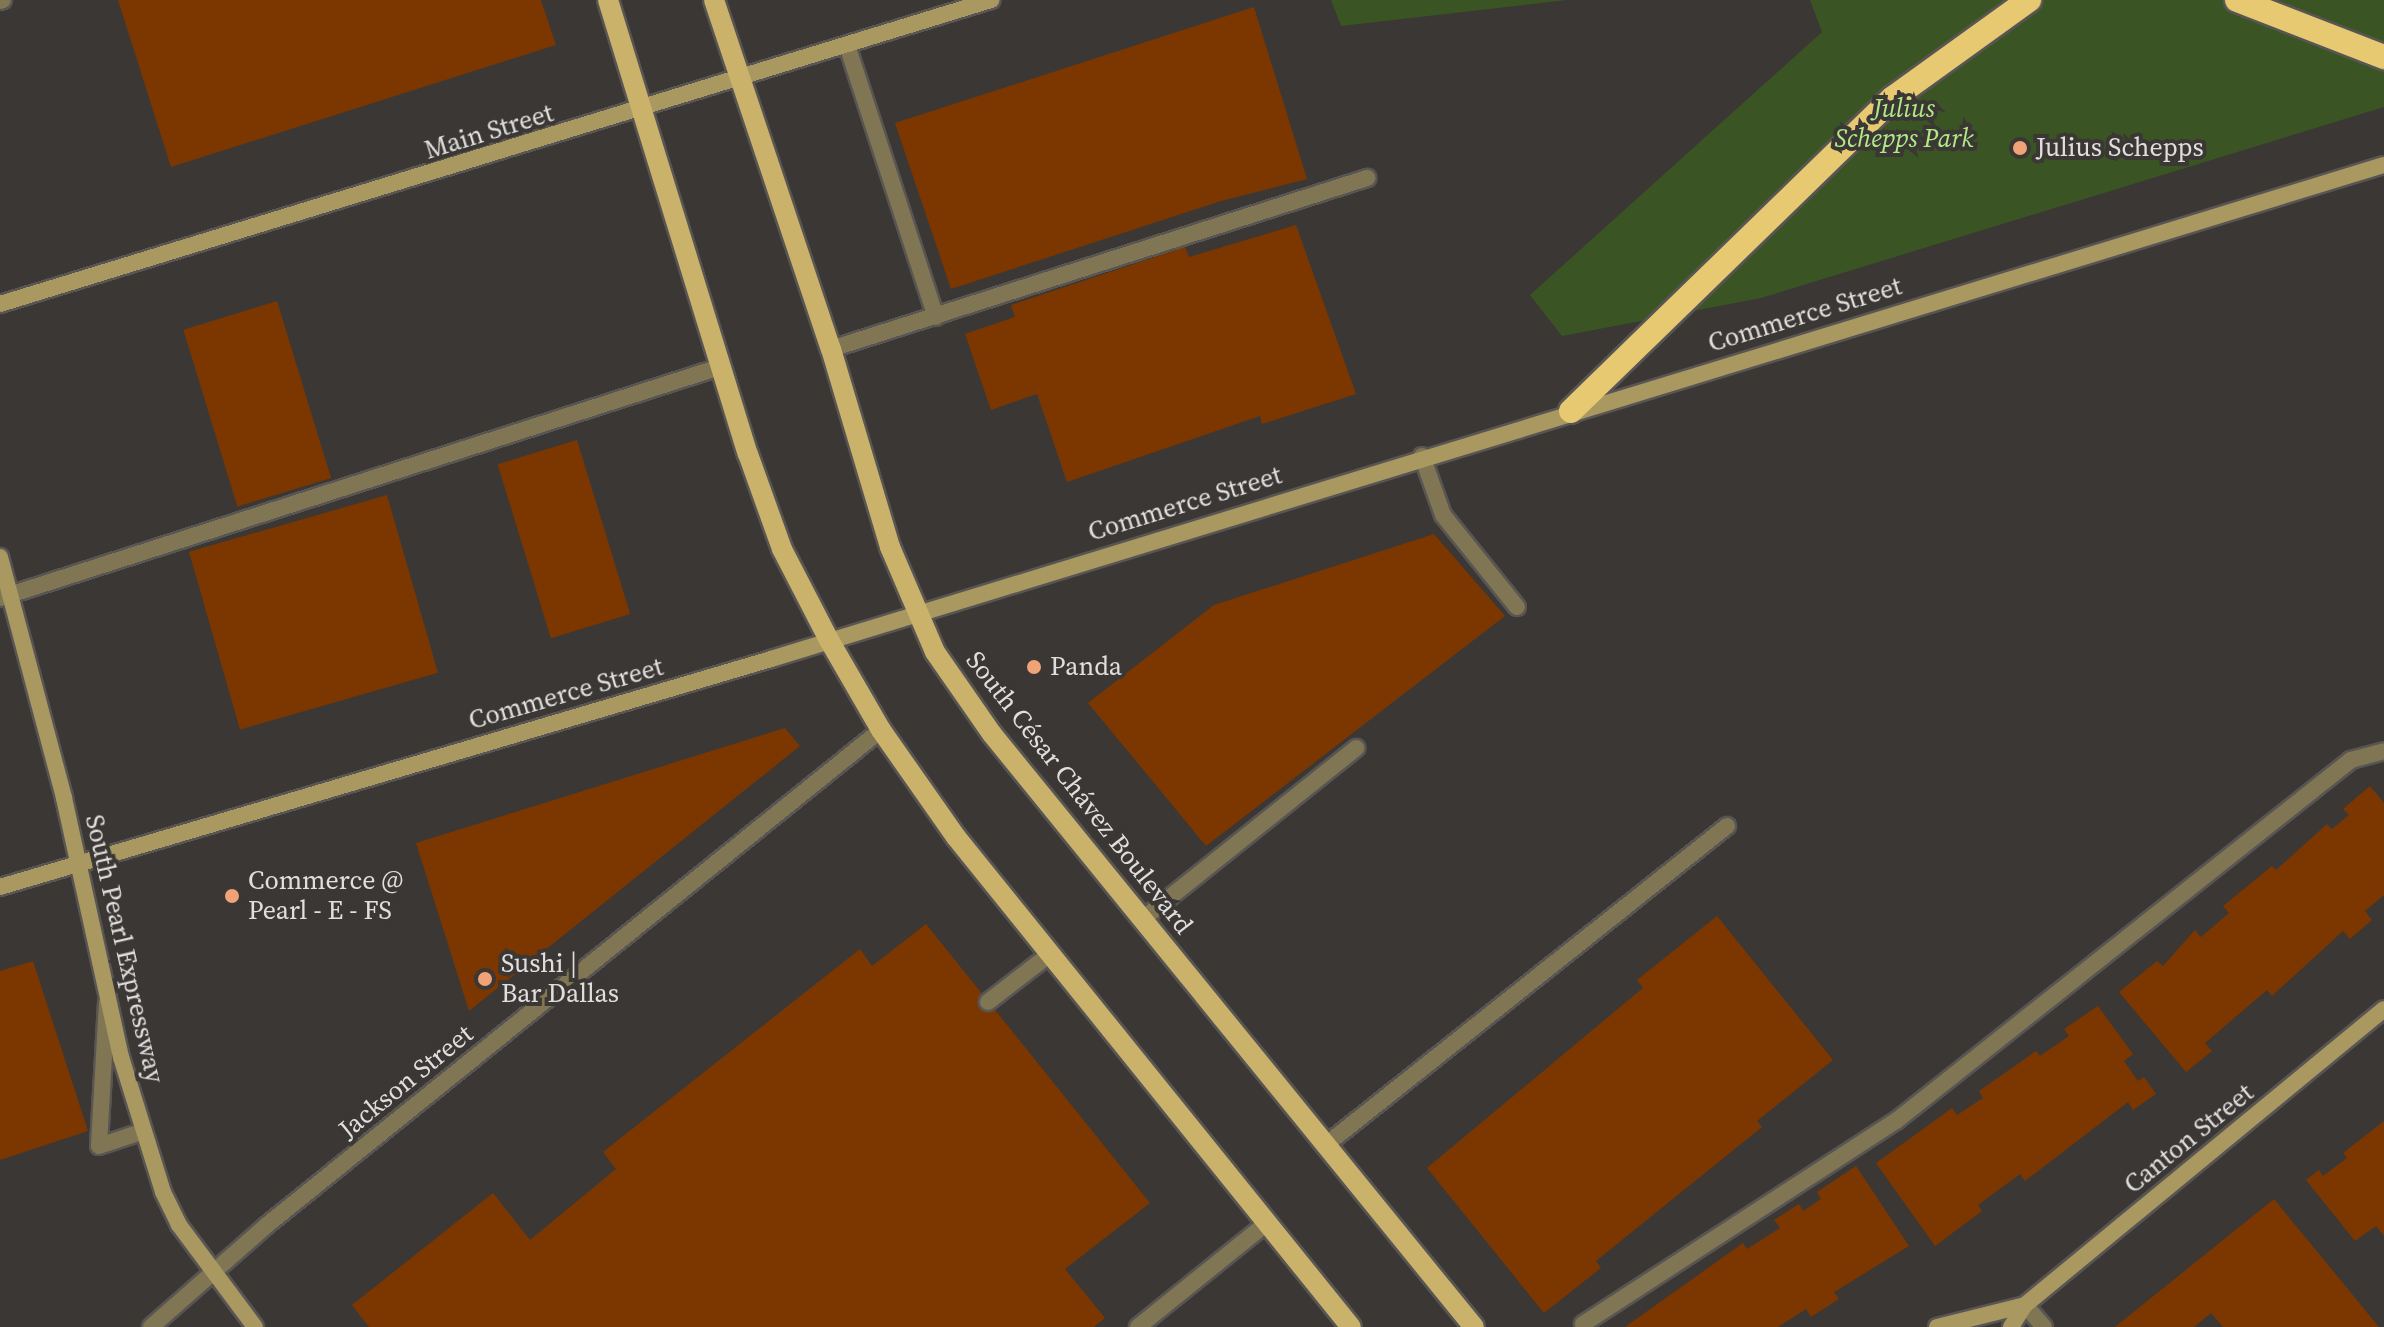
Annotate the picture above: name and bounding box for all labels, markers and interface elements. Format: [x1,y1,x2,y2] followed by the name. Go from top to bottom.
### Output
[1835,93,1973,154] park label: Julius Schepps Park
[421,98,557,166] street label: Main Street
[2036,132,2204,164] place label: Julius Schepps
[2011,139,2029,157] marker: Julius Schepps
[1704,271,1906,359] street label: Commerce Street
[1084,460,1286,548] street label: Commerce Street
[959,646,1199,940] street label: South César Chávez Boulevard
[465,651,667,737] street label: Commerce Street
[1050,651,1122,683] place label: Panda
[1025,658,1043,676] marker: Panda
[78,812,170,1086] street label: South Pearl Expressway
[248,865,403,926] place label: Commerce @ Pearl - E - FS
[223,887,241,905] marker: Commerce @ Pearl - E - FS
[501,948,619,1010] place label: Sushi | Bar Dallas
[476,970,494,988] marker: Sushi | Bar Dallas
[333,1019,479,1145] street label: Jackson Street
[2118,1078,2260,1200] street label: Canton Street

